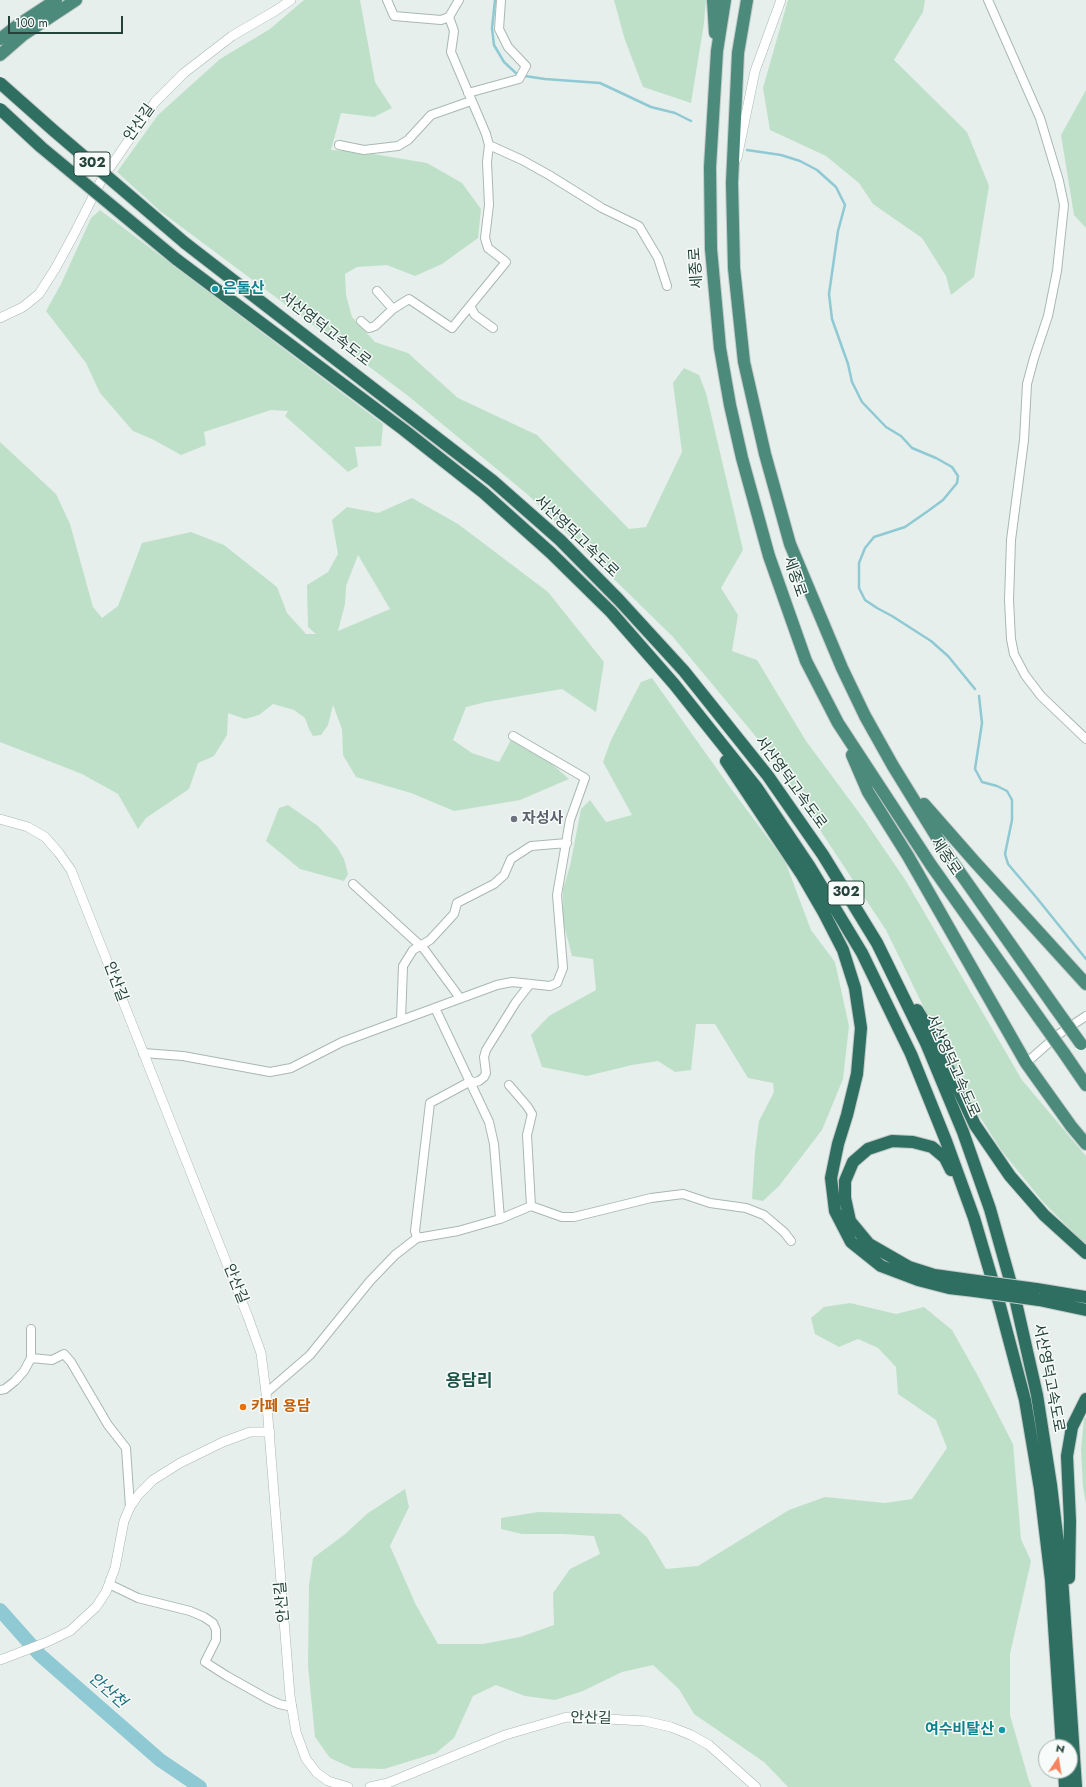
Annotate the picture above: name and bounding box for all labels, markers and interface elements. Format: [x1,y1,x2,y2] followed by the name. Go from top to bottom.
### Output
[10,8,125,34] scale bar
[15,14,48,32] text: 100 m
[121,101,159,145] street label: 안산길
[74,152,110,176] road number: 302
[687,247,707,289] street label: 세종로
[223,280,264,298] place label: 은둘산
[210,284,220,294] marker: 은둘산
[276,289,374,371] street label: 서산영덕고속도로
[530,492,622,582] street label: 서산영덕고속도로
[779,554,809,600] street label: 세종로
[750,733,830,833] street label: 서산영덕고속도로
[522,810,563,828] place label: 자성사
[509,814,519,824] marker: 자성사
[926,835,964,879] street label: 세종로
[828,881,864,905] road number: 302
[99,959,131,1005] street label: 안산길
[921,1012,983,1120] street label: 서산영덕고속도로
[219,1261,251,1307] street label: 안산길
[1029,1322,1067,1434] street label: 서산영덕고속도로
[446,1372,492,1392] district label: 용담리
[251,1398,311,1416] place label: 카페 용담
[238,1402,248,1412] marker: 카페 용담
[272,1581,294,1623] street label: 안산길
[84,1669,130,1713] water label: 안산천
[570,1710,612,1728] street label: 안산길
[925,1721,994,1739] place label: 여수비탈산
[997,1725,1007,1735] marker: 여수비탈산
[1038,1739,1078,1779] north arrow
[1054,1740,1066,1757] text: N

